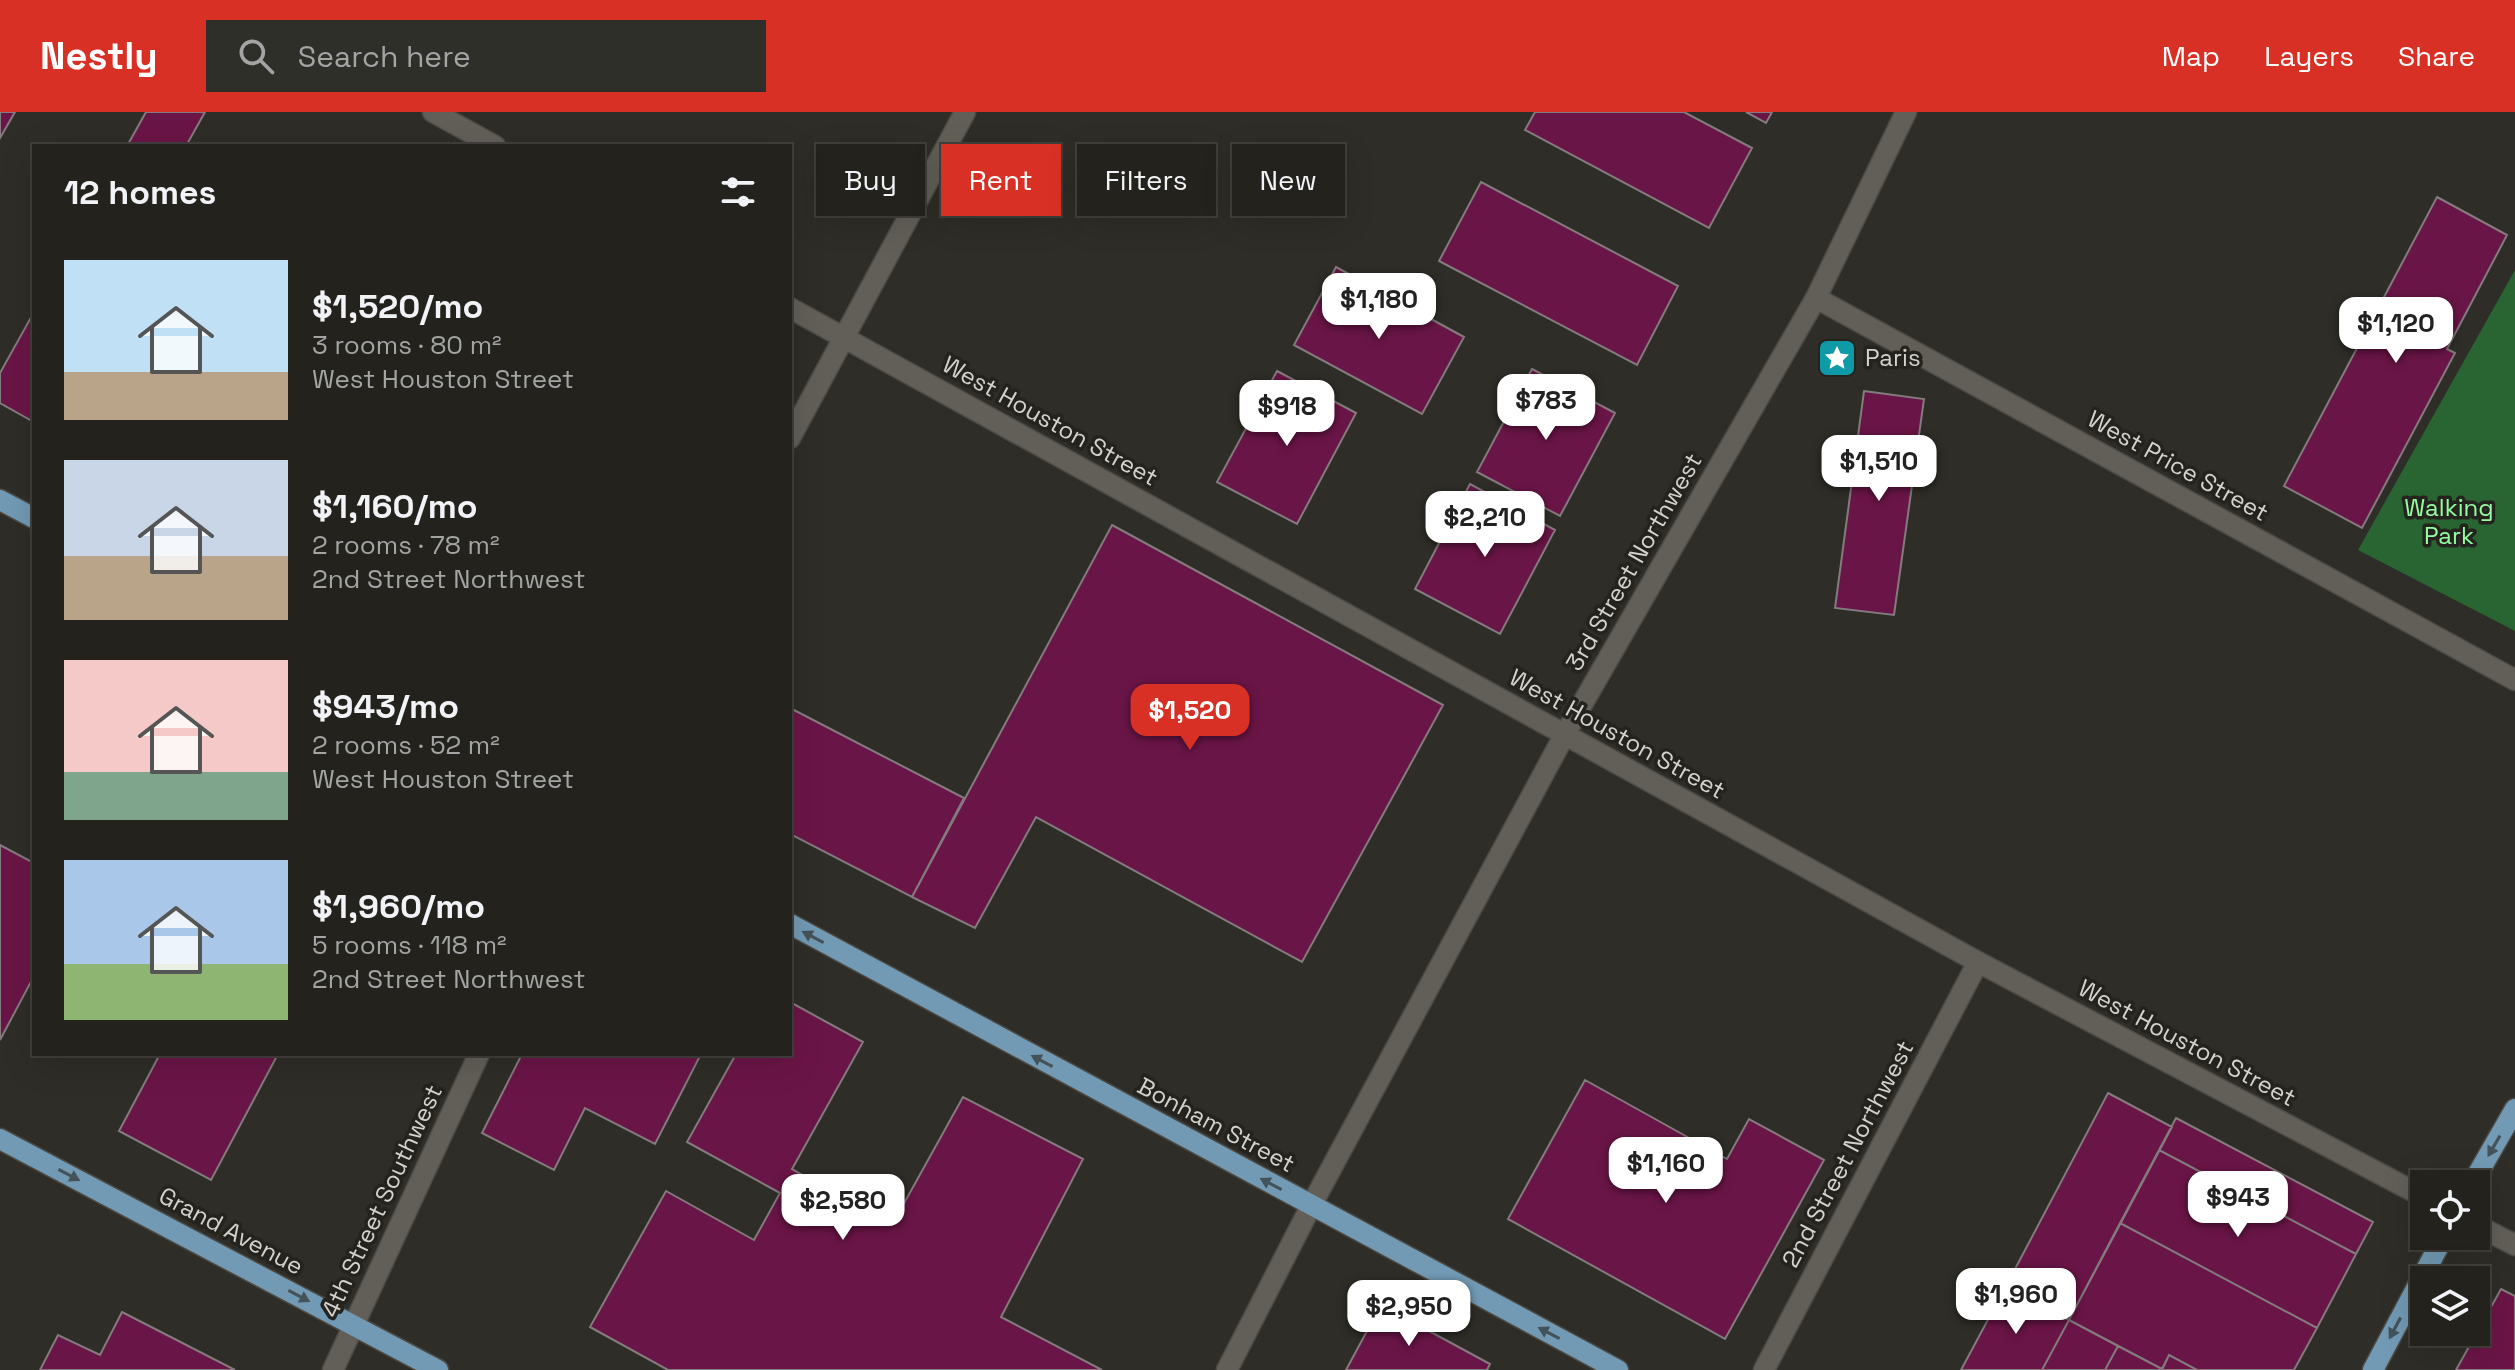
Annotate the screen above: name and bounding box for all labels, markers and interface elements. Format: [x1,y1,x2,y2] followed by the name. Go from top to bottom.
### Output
[206,20,766,92] search box
[40,32,158,80] text: Nestly
[234,34,278,78] icon: search
[298,37,471,76] text: Search here
[2162,38,2220,74] text: Map
[2264,38,2354,74] text: Layers
[2398,38,2475,74] text: Share
[816,144,925,216] chip: Buy
[941,144,1061,216] chip: Rent
[1077,144,1216,216] chip: Filters
[1232,144,1345,216] chip: New
[716,170,760,214] icon: filters
[64,171,216,214] text: 12 homes
[1314,273,1444,341] pin: $1,180
[1340,282,1418,316] text: $1,180
[312,285,483,328] text: $1,520/mo
[128,292,224,388] icon: home
[2331,297,2461,365] pin: $1,120
[2357,306,2435,340] text: $1,120
[312,328,502,362] text: 3 rooms · 80 m²
[1816,337,1858,379] place icon: Paris
[1865,342,1921,373] place label: Paris
[937,348,1163,493] street label: West Houston Street
[312,362,574,396] text: West Houston Street
[1499,374,1593,442] pin: $783
[1240,380,1334,448] pin: $918
[1515,383,1577,417] text: $783
[1257,389,1317,423] text: $918
[2082,403,2274,528] street label: West Price Street
[1814,435,1944,503] pin: $1,510
[1840,444,1918,478] text: $1,510
[1559,447,1709,676] street label: 3rd Street Northwest
[312,485,478,528] text: $1,160/mo
[1420,491,1550,559] pin: $2,210
[128,492,224,588] icon: home
[2404,492,2494,551] park label: Walking Park
[1444,500,1526,534] text: $2,210
[312,528,499,562] text: 2 rooms · 78 m²
[312,562,585,596] text: 2nd Street Northwest
[1504,661,1730,806] street label: West Houston Street
[1125,684,1255,752] pin: $1,520
[312,685,459,728] text: $943/mo
[128,692,224,788] icon: home
[1149,693,1231,727] text: $1,520
[312,728,500,762] text: 2 rooms · 52 m²
[312,762,574,796] text: West Houston Street
[312,885,485,928] text: $1,960/mo
[128,892,224,988] icon: home
[312,928,507,962] text: 5 rooms · 118 m²
[802,930,825,944] one-way arrow
[312,962,585,996] text: 2nd Street Northwest
[2073,972,2301,1113] street label: West Houston Street
[1775,1035,1920,1272] street label: 2nd Street Northwest
[1031,1054,1053,1068] one-way arrow
[1132,1070,1300,1179] street label: Bonham Street
[314,1080,449,1322] street label: 4th Street Southwest
[2487,1135,2501,1158] one-way arrow
[1601,1137,1731,1205] pin: $1,160
[1627,1146,1705,1180] text: $1,160
[58,1168,80,1182] one-way arrow
[2410,1170,2490,1346] map controls
[2410,1170,2490,1250] button: locate
[2191,1171,2285,1239] pin: $943
[778,1174,908,1242] pin: $2,580
[1259,1178,1282,1191] one-way arrow
[154,1180,309,1282] street label: Grand Avenue
[2206,1180,2270,1214] text: $943
[800,1183,886,1217] text: $2,580
[2410,1266,2490,1346] button: layers
[1951,1268,2081,1336] pin: $1,960
[1974,1277,2058,1311] text: $1,960
[1344,1280,1474,1348] pin: $2,950
[288,1289,310,1303] one-way arrow
[1365,1289,1453,1323] text: $2,950
[2388,1316,2402,1339] one-way arrow
[1538,1327,1561,1340] one-way arrow

